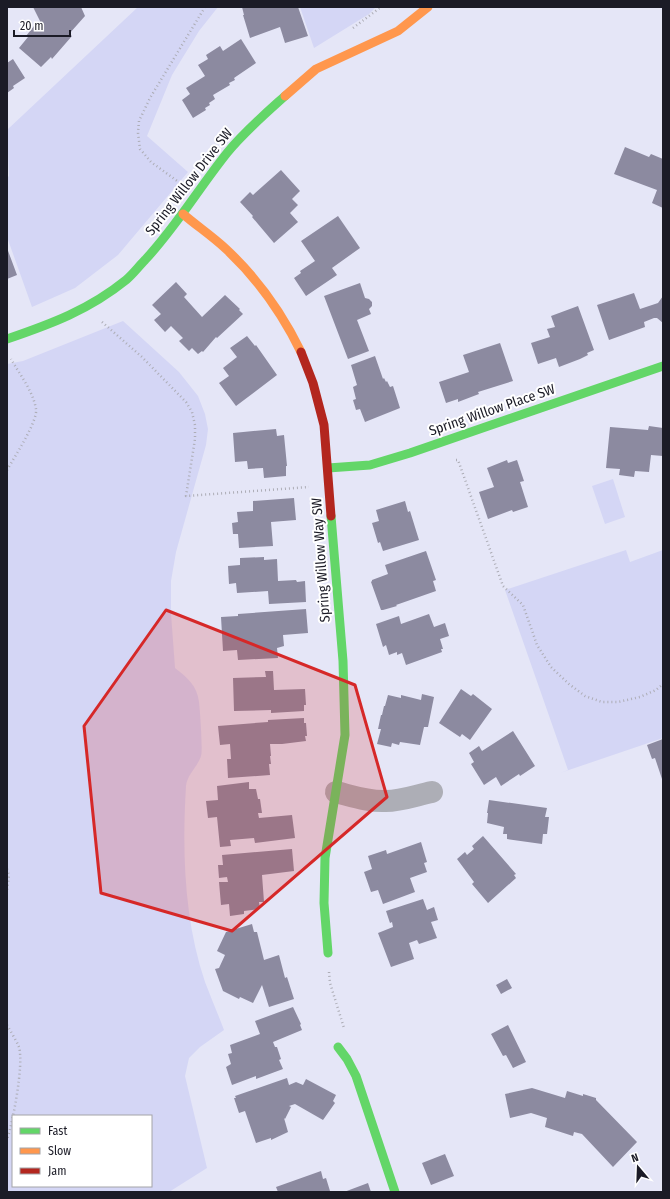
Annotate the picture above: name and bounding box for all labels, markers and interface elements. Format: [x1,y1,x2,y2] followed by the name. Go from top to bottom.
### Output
[14,12,70,38] scale bar
[20,19,44,33] text: 20 m
[142,125,236,239] street label: Spring Willow Drive SW
[427,380,558,440] street label: Spring Willow Place SW
[308,497,334,623] street label: Spring Willow Way SW
[12,1115,152,1187] legend
[48,1124,67,1138] text: Fast
[48,1144,71,1158] text: Slow
[618,1147,658,1187] north arrow
[630,1151,640,1165] text: N
[48,1164,66,1178] text: Jam

